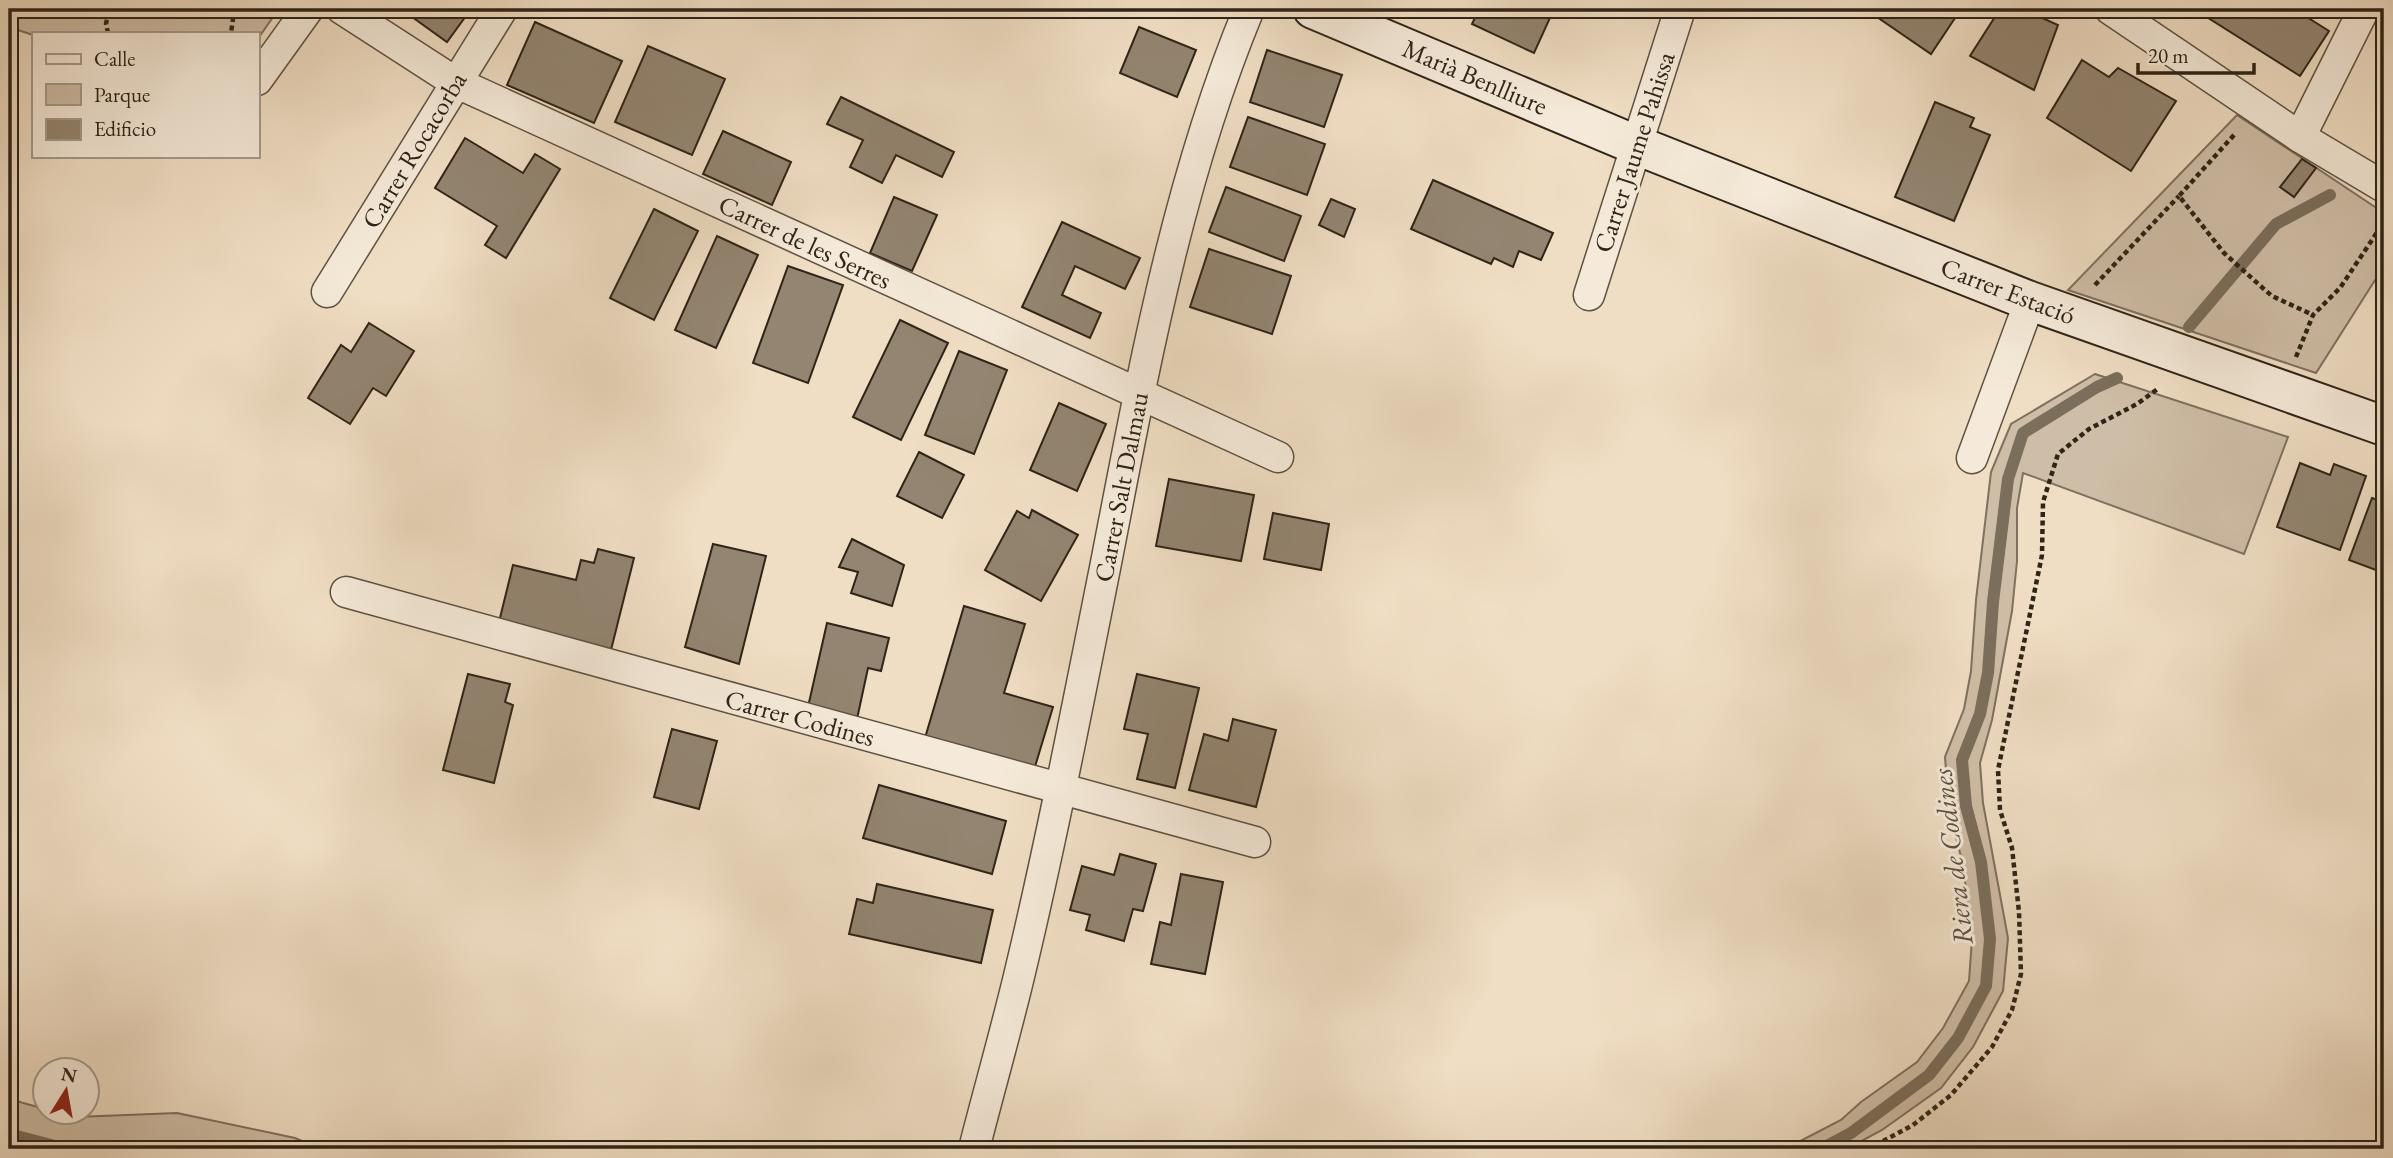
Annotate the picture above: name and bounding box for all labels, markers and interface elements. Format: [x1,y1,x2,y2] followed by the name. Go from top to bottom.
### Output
[1397,31,1553,123] street label: Marià Benlliure
[32,32,259,158] legend
[2138,32,2253,76] scale bar
[2148,42,2189,69] text: 20 m
[94,45,136,72] text: Calle
[1586,47,1683,257] street label: Carrer Jaume Pahissa
[354,65,474,235] street label: Carrer Rocacorba
[94,81,150,108] text: Parque
[94,115,156,142] text: Edificio
[713,187,897,297] street label: Carrer de les Serres
[1936,250,2080,332] street label: Carrer Estació
[1086,389,1156,585] street label: Carrer Salt Dalmau
[722,682,878,754] street label: Carrer Codines
[1923,766,1981,947] water label: Riera de Codines
[32,1056,102,1126] north arrow
[59,1061,80,1089] text: N

